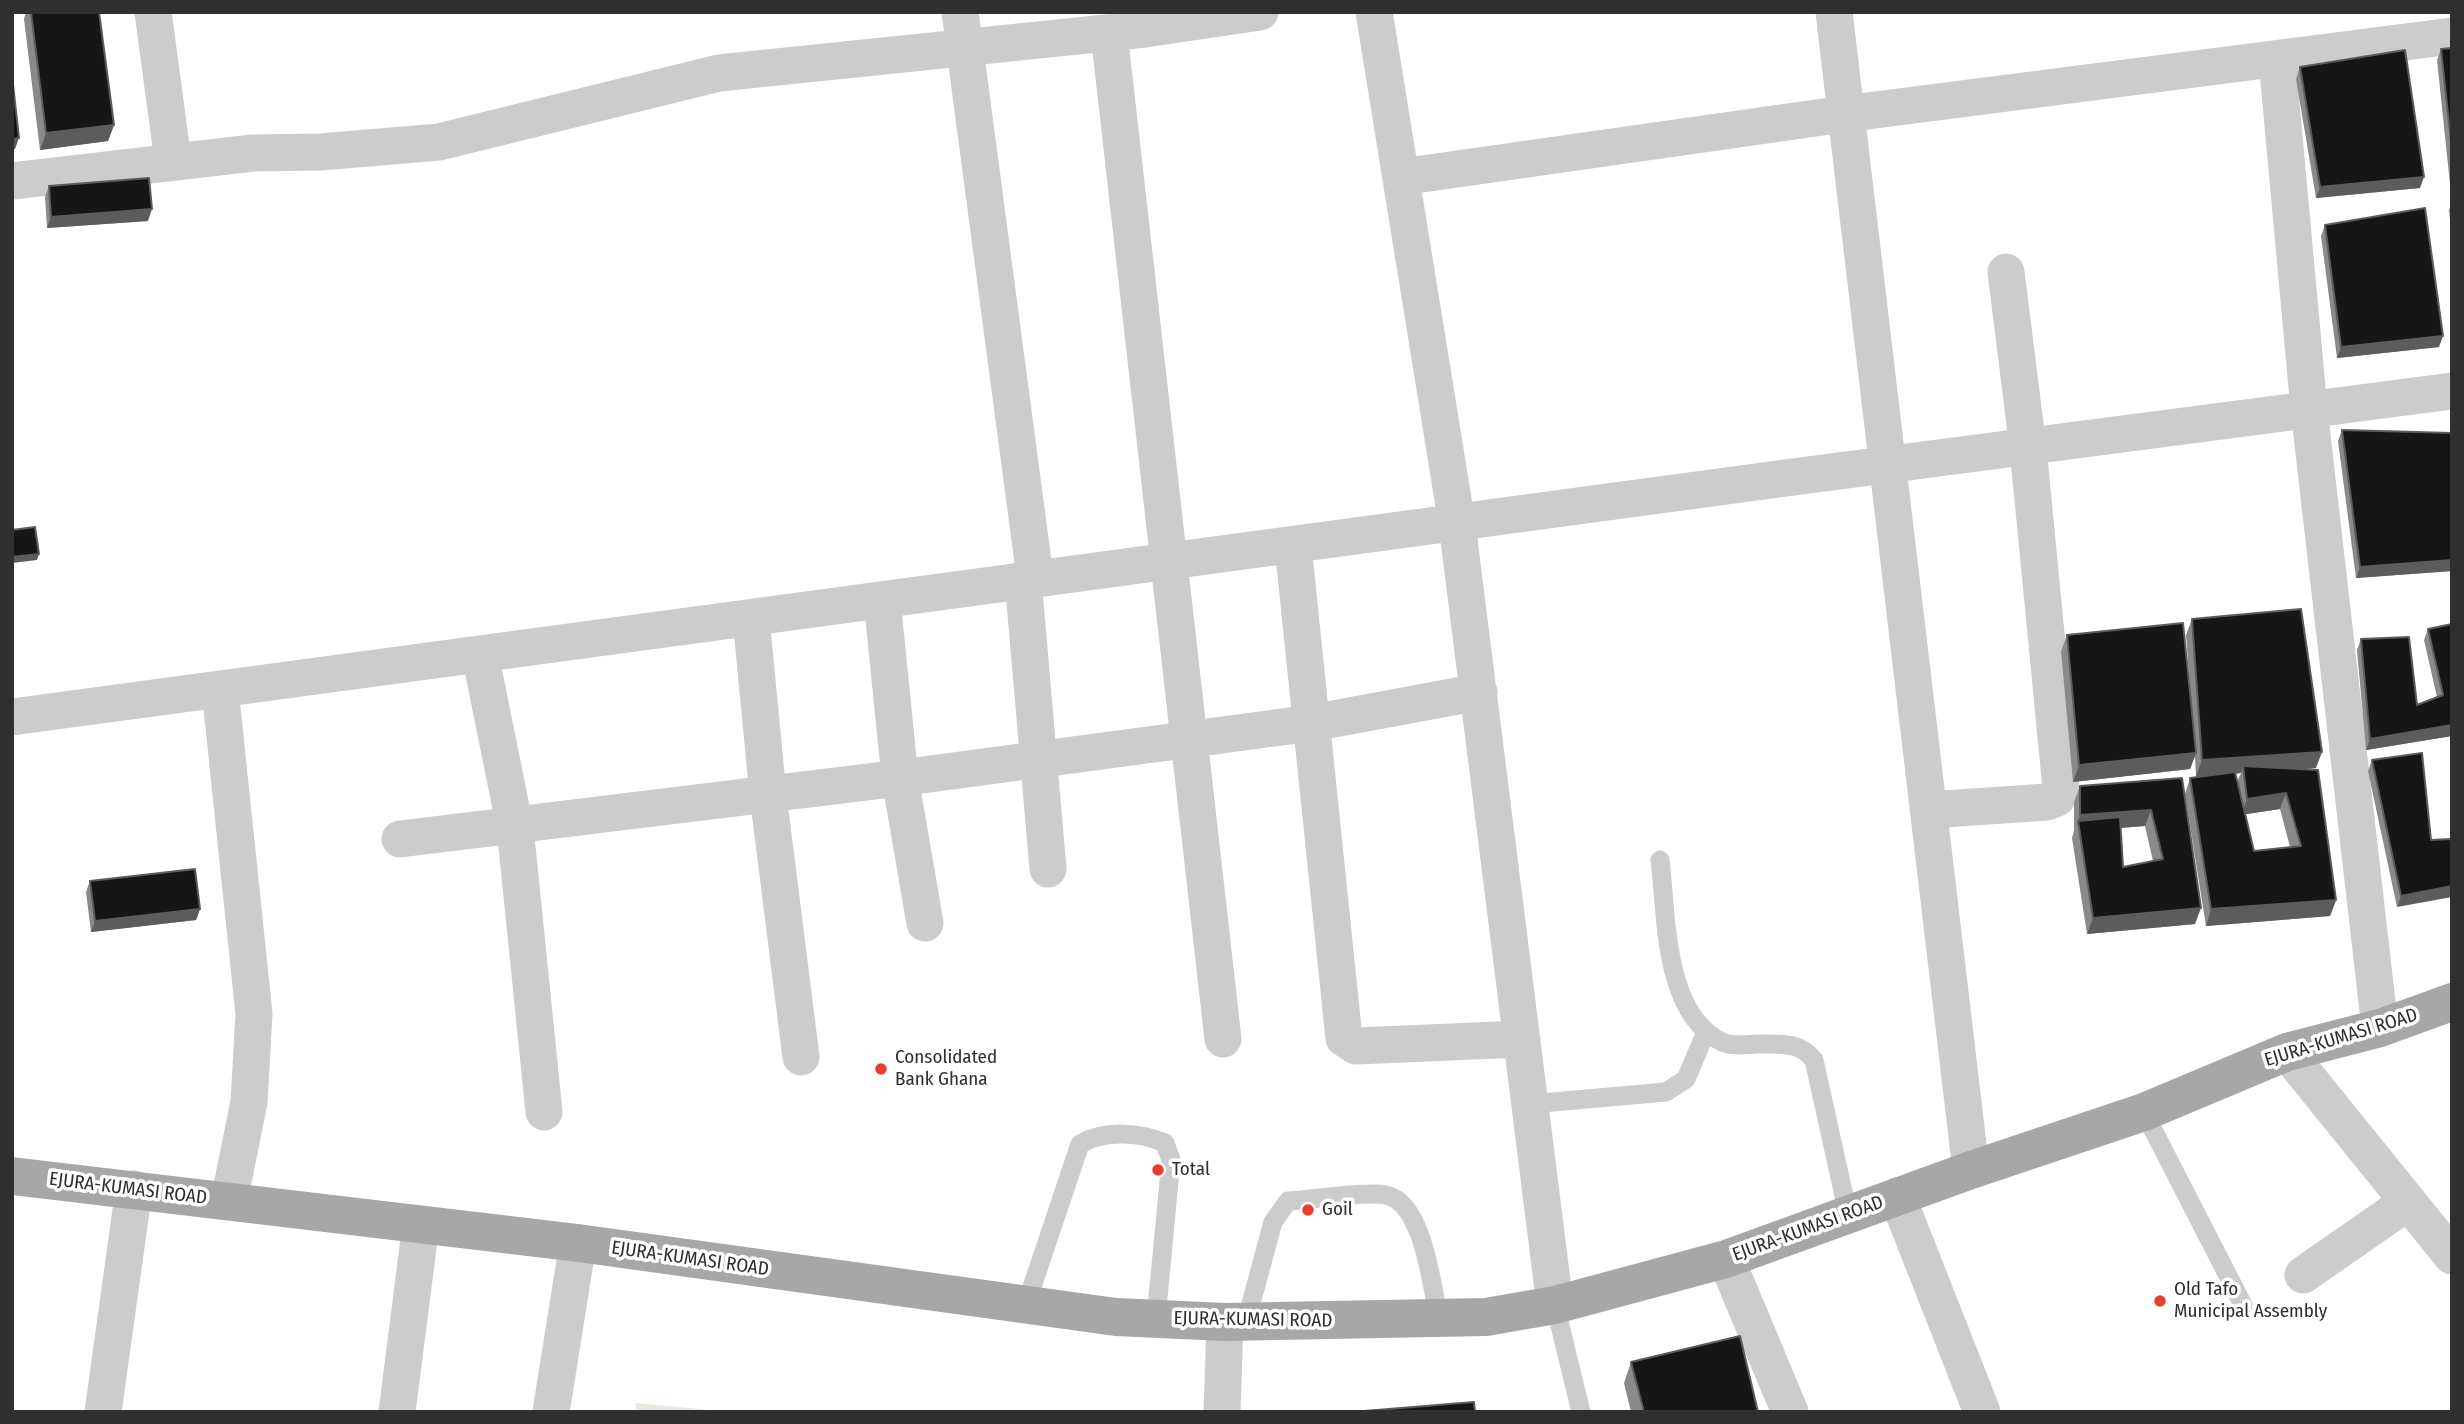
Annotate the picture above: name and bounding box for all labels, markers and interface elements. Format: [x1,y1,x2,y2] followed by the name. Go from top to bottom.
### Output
[2262,1004,2420,1072] street label: EJURA-KUMASI ROAD
[895,1047,997,1091] place label: Consolidated Bank Ghana
[873,1061,889,1077] marker: Consolidated Bank Ghana
[1172,1159,1210,1181] place label: Total
[1150,1162,1166,1178] marker: Total
[48,1168,208,1210] street label: EJURA-KUMASI ROAD
[1730,1191,1886,1267] street label: EJURA-KUMASI ROAD
[1322,1199,1353,1221] place label: Goil
[1300,1202,1316,1218] marker: Goil
[610,1237,770,1281] street label: EJURA-KUMASI ROAD
[2174,1279,2327,1323] place label: Old Tafo Municipal Assembly
[2152,1293,2168,1309] marker: Old Tafo Municipal Assembly
[1173,1307,1333,1333] street label: EJURA-KUMASI ROAD

